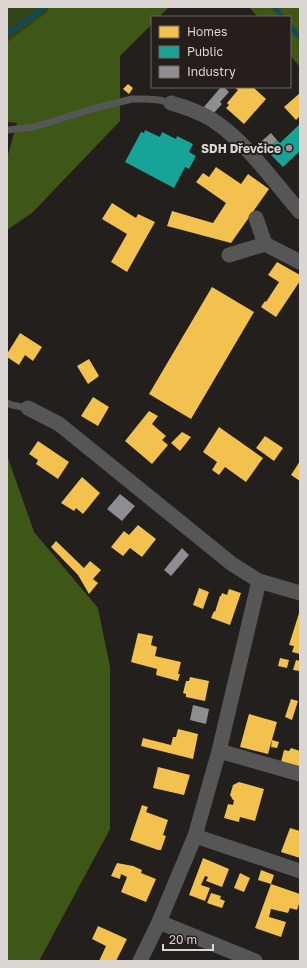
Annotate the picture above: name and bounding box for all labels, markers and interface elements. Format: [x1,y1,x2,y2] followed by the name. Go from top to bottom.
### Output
[151,16,291,88] legend
[187,24,227,39] text: Homes
[187,44,224,59] text: Public
[187,64,236,79] text: Industry
[201,141,281,156] place label: SDH Dřevčice
[284,143,294,153] marker: SDH Dřevčice
[163,926,213,952] scale bar
[169,932,197,947] text: 20 m

